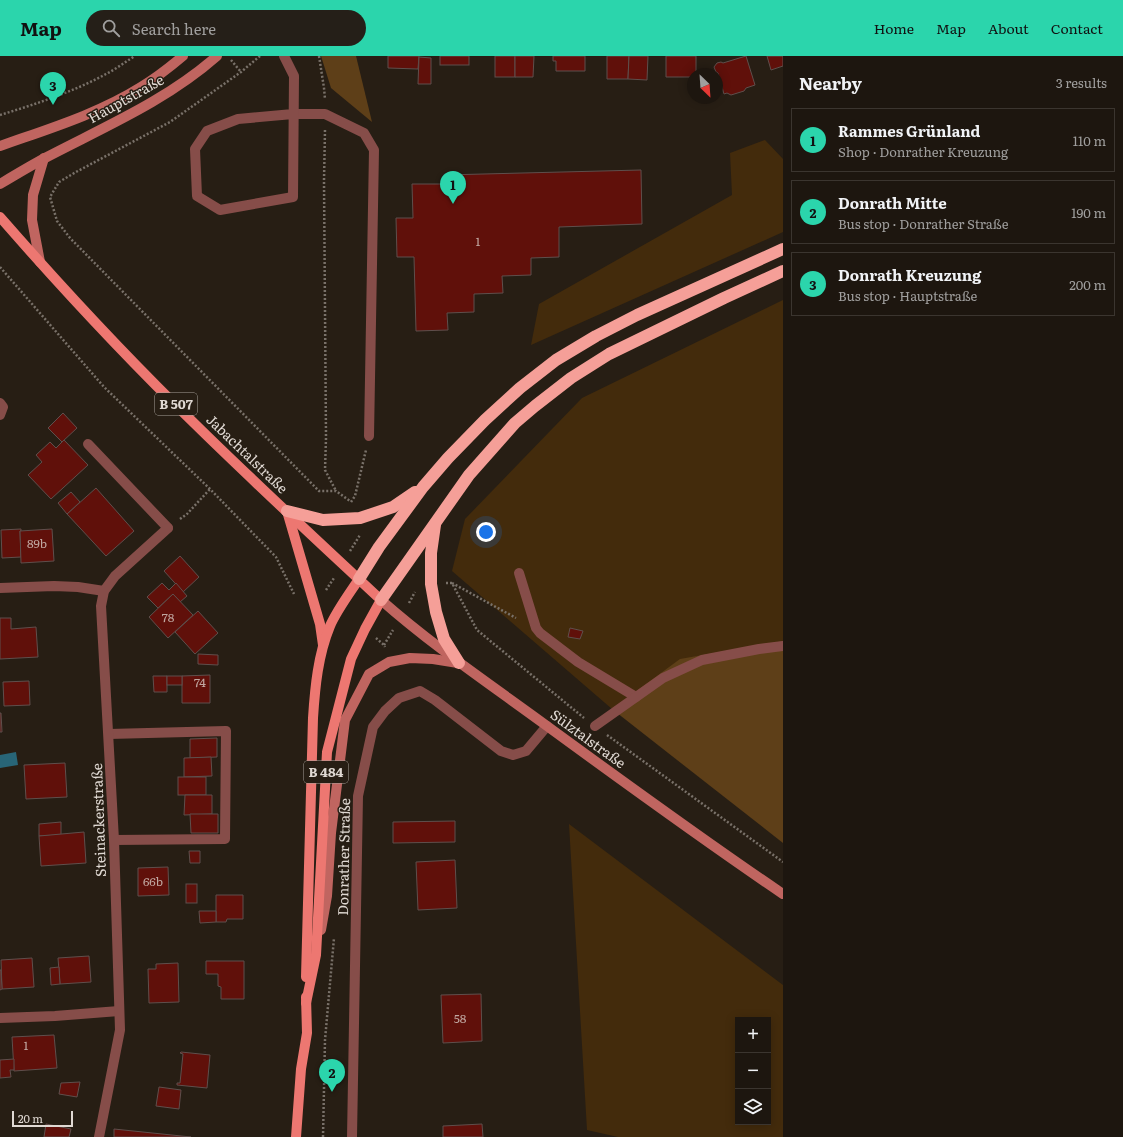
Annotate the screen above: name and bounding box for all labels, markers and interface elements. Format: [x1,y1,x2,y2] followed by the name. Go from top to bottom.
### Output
[86,10,366,46] search box
[20,14,62,42] text: Map
[100,17,122,39] icon: search
[132,17,216,40] text: Search here
[874,18,914,38] text: Home
[936,18,966,38] text: Map
[988,18,1029,38] text: About
[1051,18,1103,38] text: Contact
[687,68,723,104] north arrow
[84,69,167,127] street label: Hauptstraße
[799,70,862,95] text: Nearby
[40,72,66,105] pin: 3
[1056,73,1107,92] text: 3 results
[838,119,980,142] text: Rammes Grünland
[810,131,816,150] text: 1
[1073,131,1106,150] text: 110 m
[838,142,1008,161] text: Shop · Donrather Kreuzung
[440,171,466,204] pin: 1
[838,191,947,214] text: Donrath Mitte
[810,203,816,222] text: 2
[1071,203,1106,222] text: 190 m
[838,214,1008,233] text: Bus stop · Donrather Straße
[476,232,481,250] house number: 1
[838,263,981,286] text: Donrath Kreuzung
[809,275,817,294] text: 3
[1069,275,1106,294] text: 200 m
[838,286,977,305] text: Bus stop · Hauptstraße
[155,393,197,415] road number: B 507
[203,409,293,497] street label: Jabachtalstraße
[476,522,496,542] your location
[27,534,47,552] house number: 89b
[162,608,175,626] house number: 78
[194,673,206,691] house number: 74
[547,704,630,772] street label: Sülztalstraße
[304,761,348,783] road number: B 484
[86,763,110,877] street label: Steinackerstraße
[332,798,354,916] street label: Donrather Straße
[143,872,163,890] house number: 66b
[454,1009,467,1027] house number: 58
[735,1017,771,1125] map controls
[735,1017,771,1053] button: +
[24,1036,29,1054] house number: 1
[735,1053,771,1089] button: −
[319,1059,345,1092] pin: 2
[735,1089,771,1125] button: layers
[12,1109,73,1128] scale bar
[18,1110,43,1126] text: 20 m

